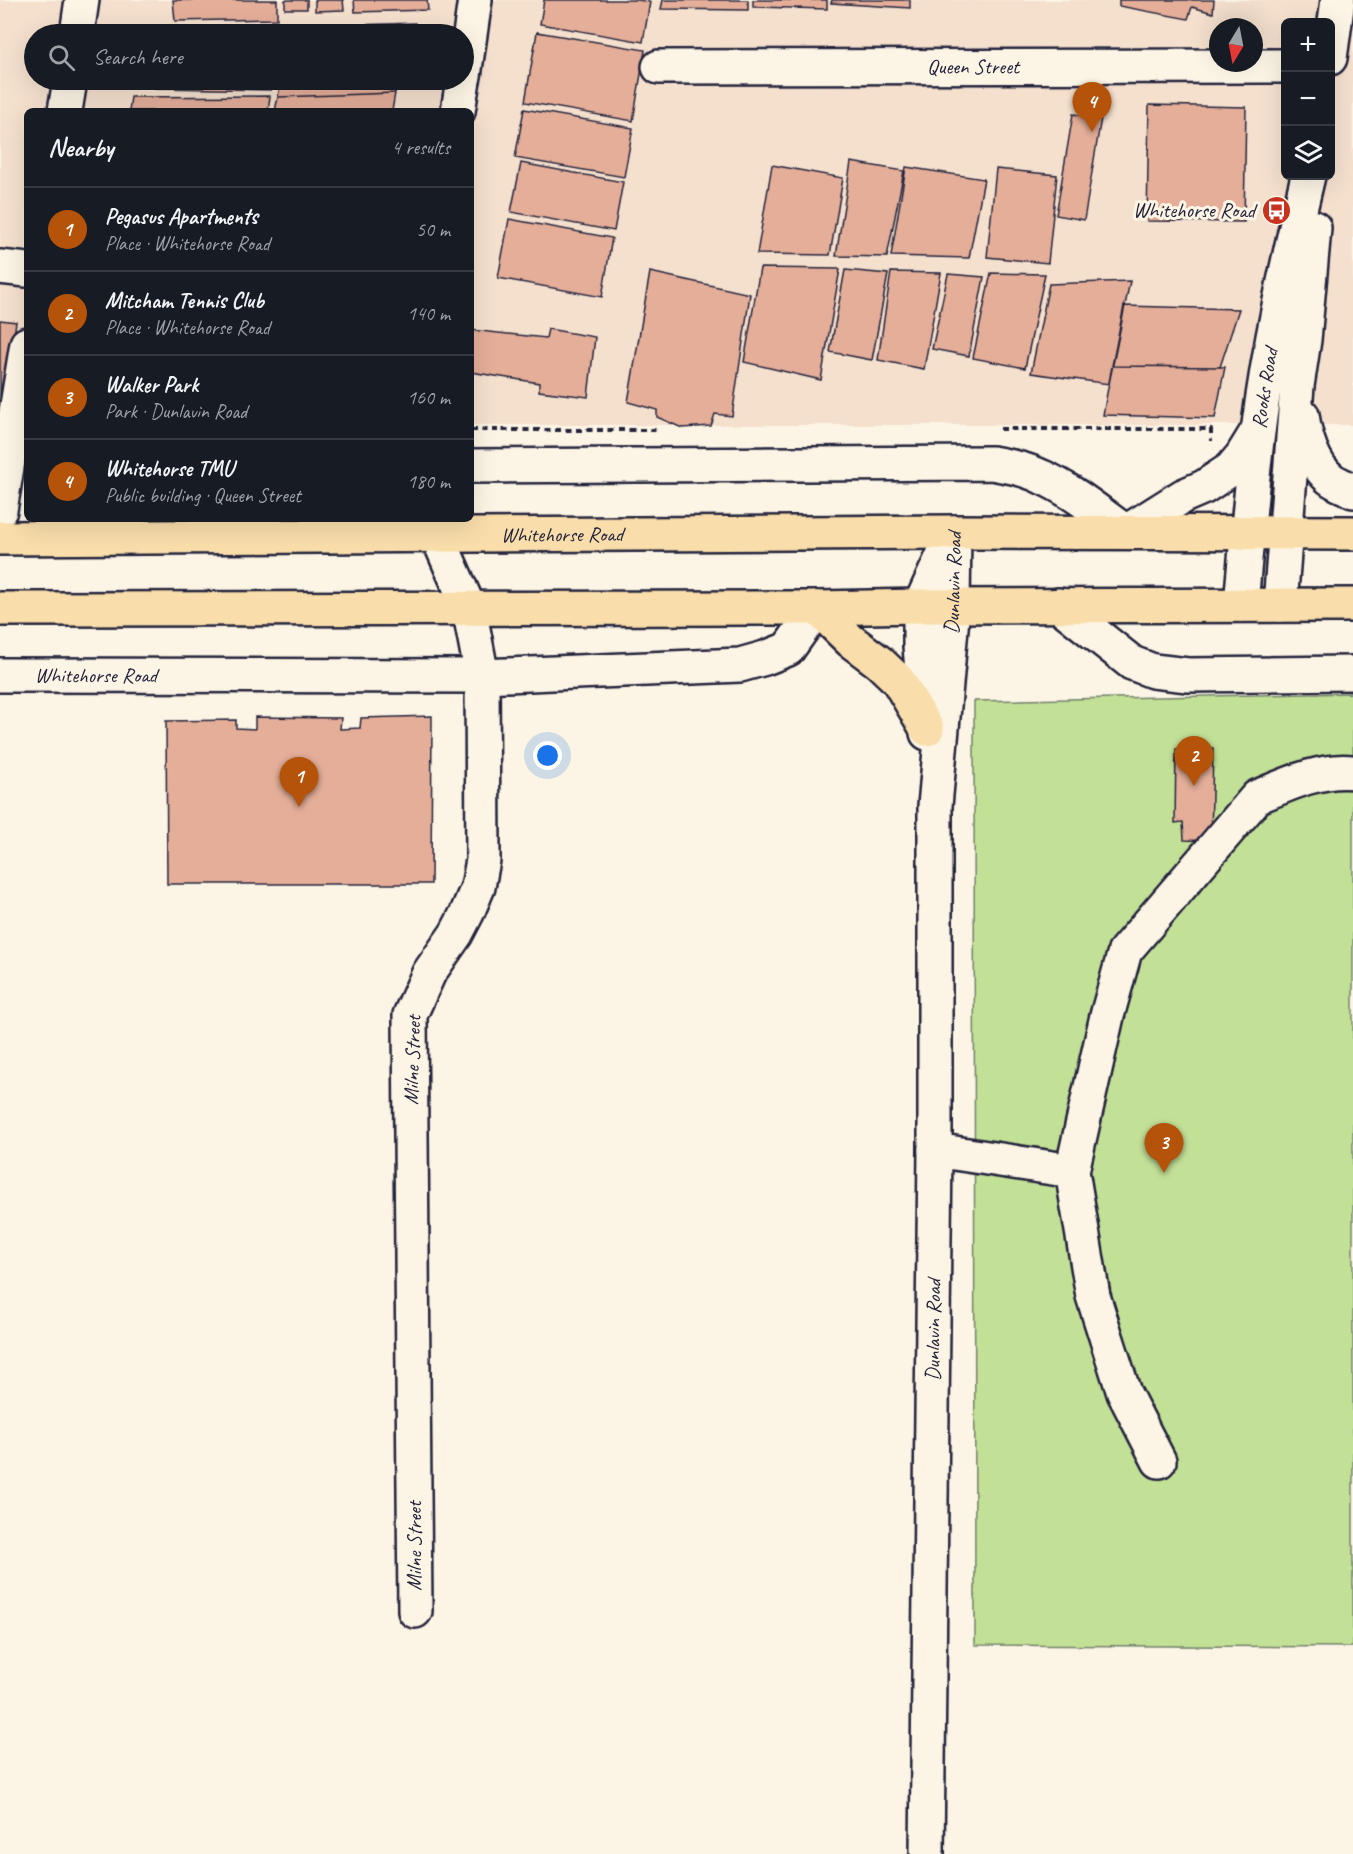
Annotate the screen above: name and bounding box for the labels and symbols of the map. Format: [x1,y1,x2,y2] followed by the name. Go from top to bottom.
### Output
[1209,18,1263,72] north arrow
[927,53,1021,80] street label: Queen Street
[1072,82,1112,132] pin: 4
[1260,194,1292,226] bus stop icon: Whitehorse Road
[1133,197,1258,223] place label: Whitehorse Road
[1246,343,1284,430] street label: Rooks Road
[501,521,626,548] street label: Whitehorse Road
[938,528,967,635] street label: Dunlavin Road
[35,662,160,688] street label: Whitehorse Road
[1174,736,1214,786] pin: 2
[533,741,562,770] your location
[280,758,318,807] pin: 1
[397,1013,427,1105] street label: Milne Street
[1144,1124,1184,1173] pin: 3
[919,1275,947,1381] street label: Dunlavin Road
[401,1499,427,1591] street label: Milne Street

